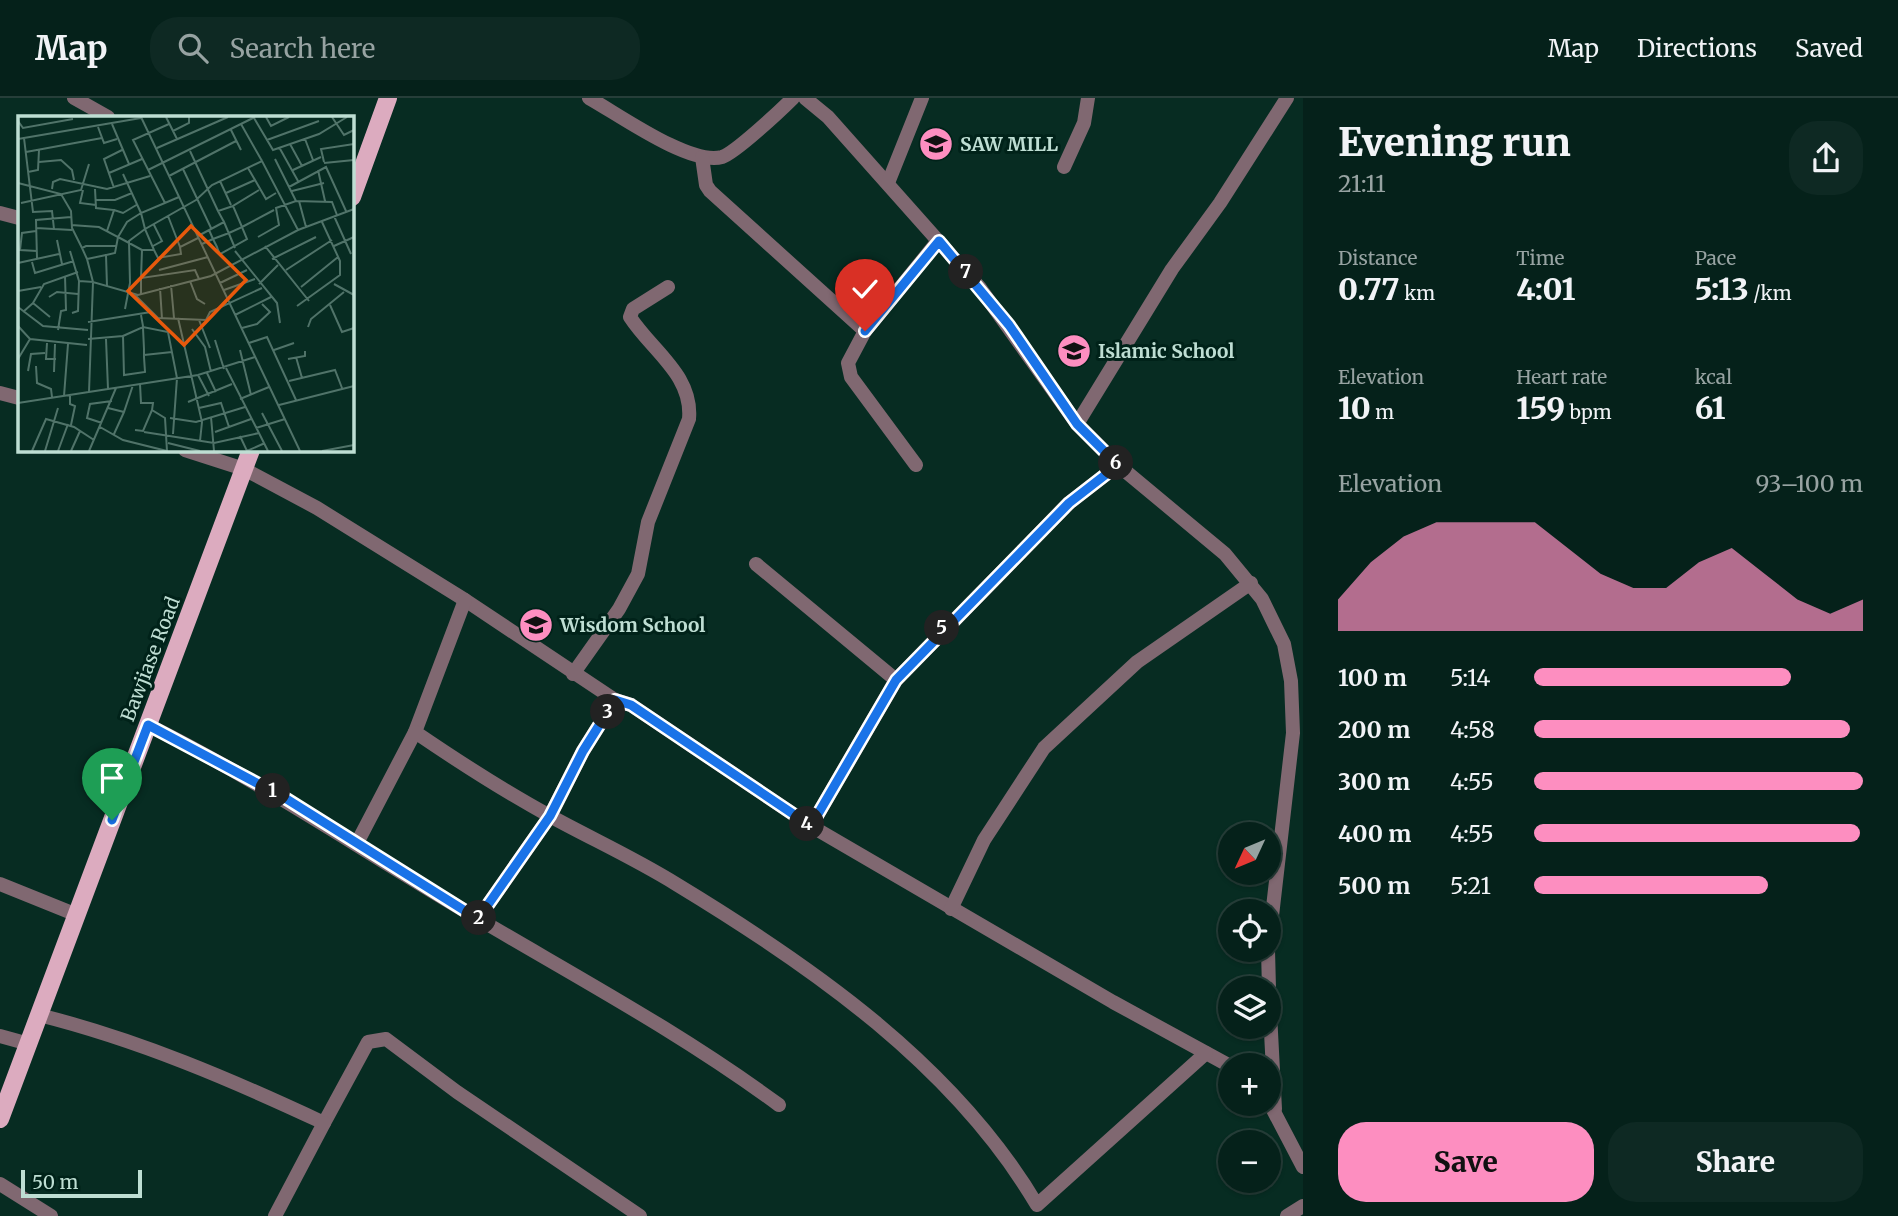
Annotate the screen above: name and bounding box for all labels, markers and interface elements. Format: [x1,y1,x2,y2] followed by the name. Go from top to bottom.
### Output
[150,17,640,80] search box
[35,28,108,69] text: Map
[174,29,212,67] icon: search
[230,32,375,65] text: Search here
[1548,33,1599,64] text: Map
[1637,33,1757,64] text: Directions
[1795,33,1863,64] text: Saved
[18,116,354,452] inset map
[1338,119,1571,166] text: Evening run
[1789,121,1863,195] button: share
[917,125,955,163] school or university icon: SAW MILL
[960,132,1058,156] place label: SAW MILL
[1338,169,1386,198] text: 21:11
[1338,246,1417,270] text: Distance
[1516,246,1565,270] text: Time
[1695,246,1736,270] text: Pace
[948,254,984,290] pin: 7
[835,259,895,331] pin
[960,259,971,283] text: 7
[846,270,884,308] icon: check
[1338,270,1400,308] text: 0.77
[1516,270,1576,308] text: 4:01
[1695,270,1749,308] text: 5:13
[1400,281,1435,305] text: km
[1749,281,1792,305] text: /km
[1055,332,1093,370] school or university icon: Islamic School
[1098,339,1234,363] place label: Islamic School
[1338,365,1424,389] text: Elevation
[1516,365,1607,389] text: Heart rate
[1695,365,1732,389] text: kcal
[1338,389,1371,427] text: 10
[1516,389,1565,427] text: 159
[1695,389,1726,427] text: 61
[1371,400,1394,424] text: m
[1565,400,1612,424] text: bpm
[1098,446,1134,480] pin: 6
[1110,450,1121,474] text: 6
[1338,469,1442,498] text: Elevation
[1755,469,1863,498] text: 93–100 m
[115,593,185,725] street label: Bawjiase Road
[517,606,555,644] school or university icon: Wisdom School
[925,610,960,646] pin: 5
[559,613,705,637] place label: Wisdom School
[936,615,947,639] text: 5
[1338,663,1407,692] text: 100 m
[1450,663,1490,692] text: 5:14
[590,694,626,730] pin: 3
[602,699,613,723] text: 3
[1338,715,1410,744] text: 200 m
[1450,715,1495,744] text: 4:58
[82,748,142,820] pin
[93,759,131,797] icon: arrive
[1338,767,1410,796] text: 300 m
[1450,767,1494,796] text: 4:55
[256,774,290,808] pin: 1
[268,778,277,802] text: 1
[790,806,824,842] pin: 4
[800,811,813,835] text: 4
[1338,819,1412,848] text: 400 m
[1450,819,1494,848] text: 4:55
[1218,822,1281,886] north arrow
[1218,822,1281,1193] map controls
[1338,871,1410,900] text: 500 m
[1450,871,1491,900] text: 5:21
[1218,899,1281,962] button: locate
[462,900,496,936] pin: 2
[473,905,484,929] text: 2
[1218,976,1281,1039] button: layers
[1218,1053,1281,1116] button: +
[1338,1122,1594,1202] button: Save
[1608,1122,1863,1202] button: Share
[1218,1130,1281,1193] button: −
[21,1167,142,1199] scale bar
[32,1170,78,1194] text: 50 m

